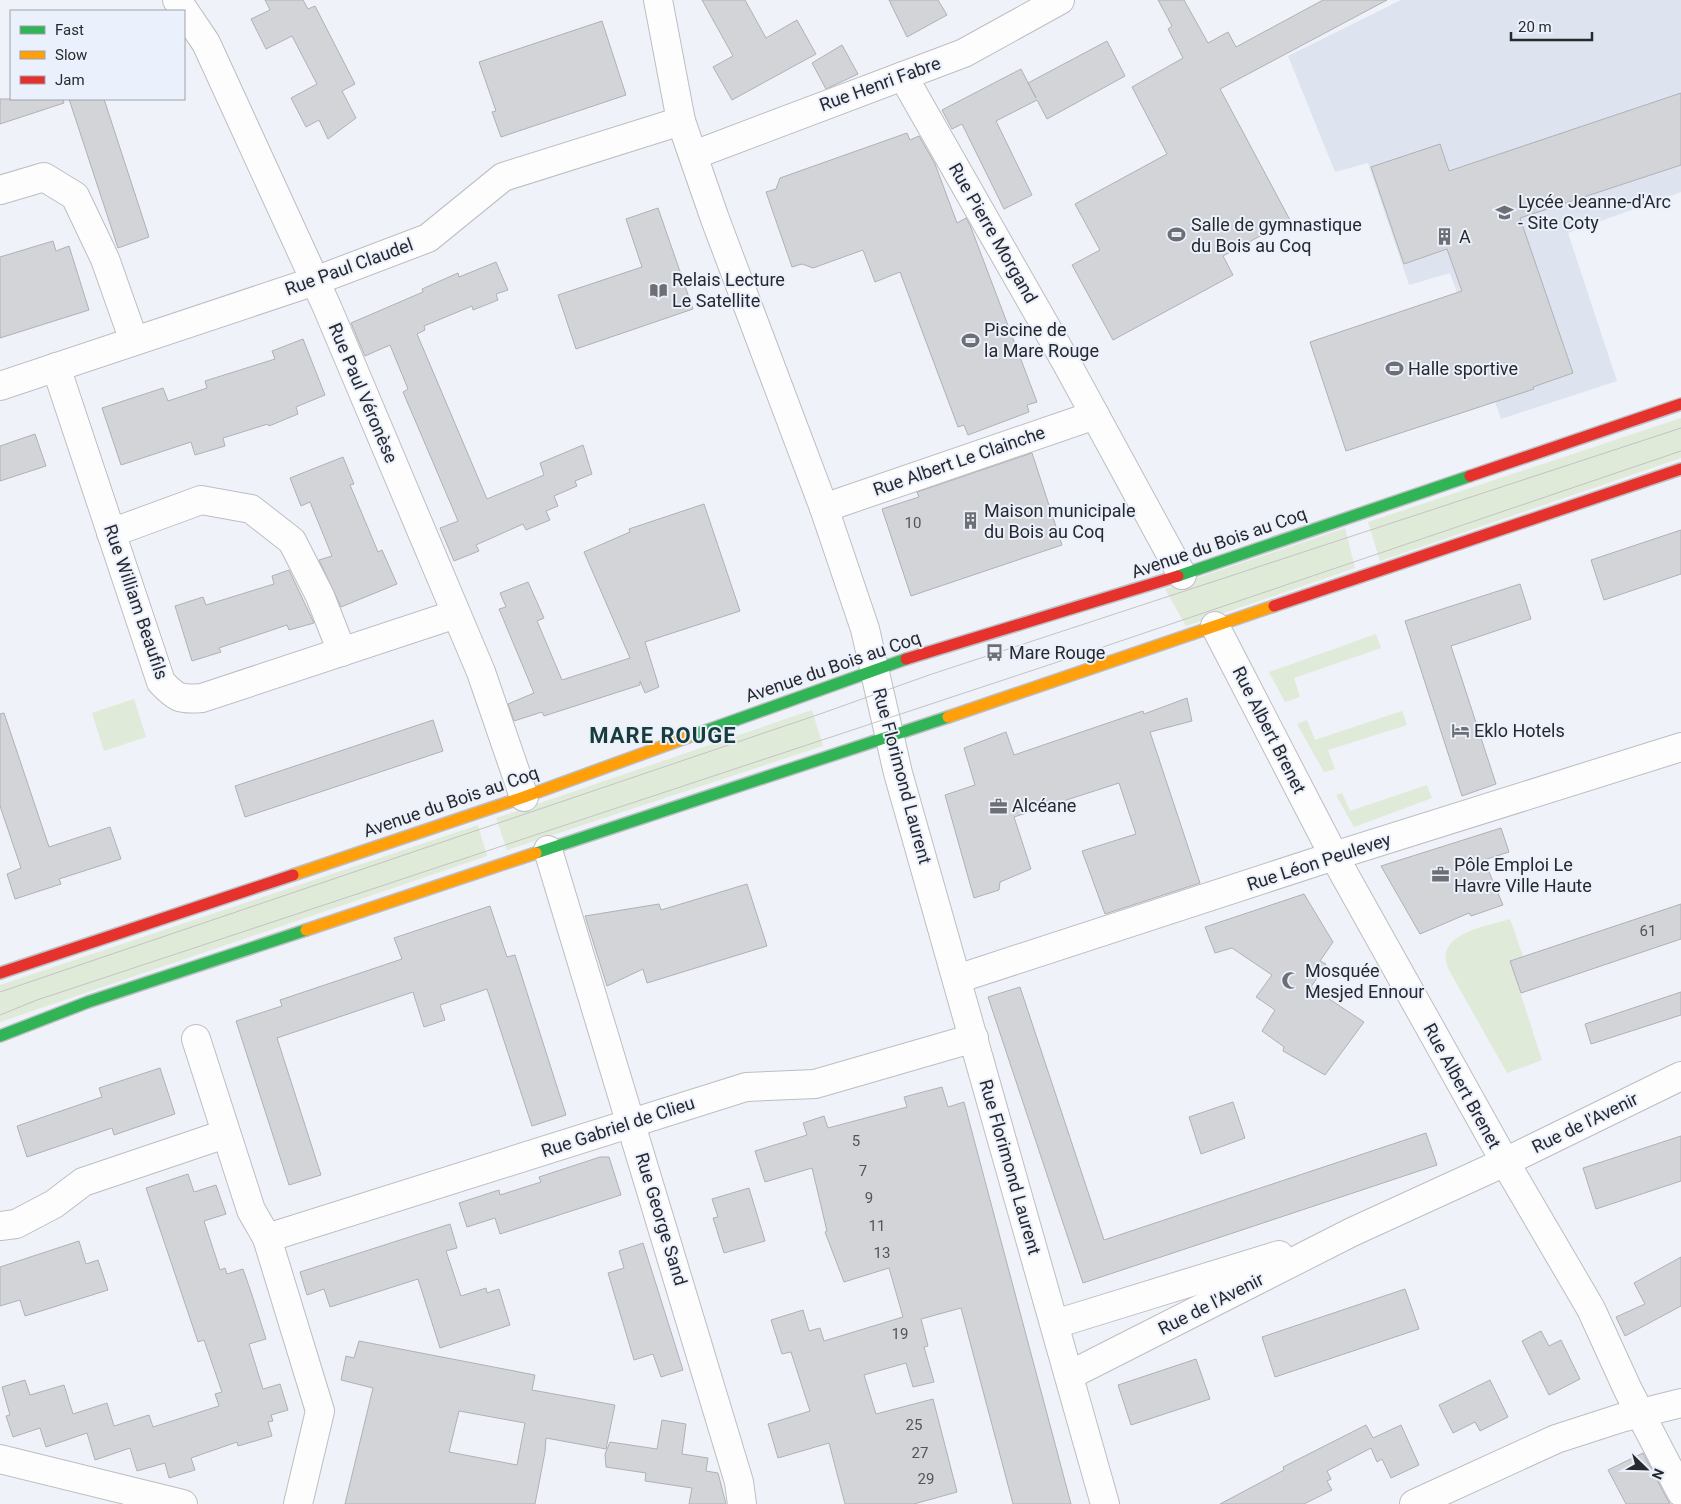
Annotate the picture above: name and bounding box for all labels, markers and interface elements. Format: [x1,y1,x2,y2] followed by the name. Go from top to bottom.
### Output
[10,10,185,100] legend
[1511,10,1592,42] scale bar
[1518,18,1552,36] text: 20 m
[55,21,84,39] text: Fast
[55,46,87,64] text: Slow
[816,52,943,115] street label: Rue Henri Fabre
[55,71,85,89] text: Jam
[945,159,1042,307] street label: Rue Pierre Morgand
[1518,191,1671,233] place label: Lycée Jeanne-d'Arc - Site Coty
[1494,202,1514,222] school or university icon: Lycée Jeanne-d'Arc - Site Coty
[1191,214,1362,256] place label: Salle de gymnastique du Bois au Coq
[1167,225,1187,245] sports icon: Salle de gymnastique du Bois au Coq
[1459,226,1471,247] place label: A
[1435,227,1455,247] building icon: A
[282,234,416,299] street label: Rue Paul Claudel
[672,269,785,311] place label: Relais Lecture Le Satellite
[648,280,668,300] library icon: Relais Lecture Le Satellite
[984,319,1099,361] place label: Piscine de la Mare Rouge
[324,320,402,466] street label: Rue Paul Véronèse
[960,330,980,350] sports icon: Piscine de la Mare Rouge
[1408,358,1518,379] place label: Halle sportive
[1384,359,1404,379] sports icon: Halle sportive
[870,421,1048,500] street label: Rue Albert Le Clainche
[984,500,1136,542] place label: Maison municipale du Bois au Coq
[1128,503,1309,582] street label: Avenue du Bois au Coq
[960,511,980,531] building icon: Maison municipale du Bois au Coq
[905,514,921,532] house number: 10
[100,522,173,682] street label: Rue William Beaufils
[742,627,923,706] street label: Avenue du Bois au Coq
[1009,642,1105,663] place label: Mare Rouge
[985,643,1005,663] bus stop icon: Mare Rouge
[1228,663,1311,797] street label: Rue Albert Brenet
[869,686,936,866] street label: Rue Florimond Laurent
[1474,720,1565,741] place label: Eklo Hotels
[1450,721,1470,741] hotel icon: Eklo Hotels
[589,723,737,748] district label: MARE ROUGE
[360,762,541,841] street label: Avenue du Bois au Coq
[1012,795,1076,816] place label: Alcéane
[988,796,1008,816] office icon: Alcéane
[1244,828,1394,895] street label: Rue Léon Peulevey
[1454,854,1592,896] place label: Pôle Emploi Le Havre Ville Haute
[1430,865,1450,885] office icon: Pôle Emploi Le Havre Ville Haute
[1640,922,1656,940] house number: 61
[1305,960,1424,1002] place label: Mosquée Mesjed Ennour
[1281,971,1301,991] mosque icon: Mosquée Mesjed Ennour
[1419,1020,1506,1152] street label: Rue Albert Brenet
[975,1077,1046,1257] street label: Rue Florimond Laurent
[1528,1088,1641,1157] street label: Rue de l'Avenir
[538,1092,697,1161] street label: Rue Gabriel de Clieu
[852,1132,860,1150] house number: 5
[631,1150,692,1288] street label: Rue George Sand
[859,1162,867,1180] house number: 7
[865,1189,873,1207] house number: 9
[869,1217,885,1235] house number: 11
[874,1244,890,1262] house number: 13
[1155,1268,1267,1339] street label: Rue de l'Avenir
[892,1325,908,1343] house number: 19
[906,1416,922,1434] house number: 25
[912,1444,928,1462] house number: 27
[1621,1444,1671,1494] north arrow
[1649,1466,1667,1482] text: N
[918,1470,934,1488] house number: 29

